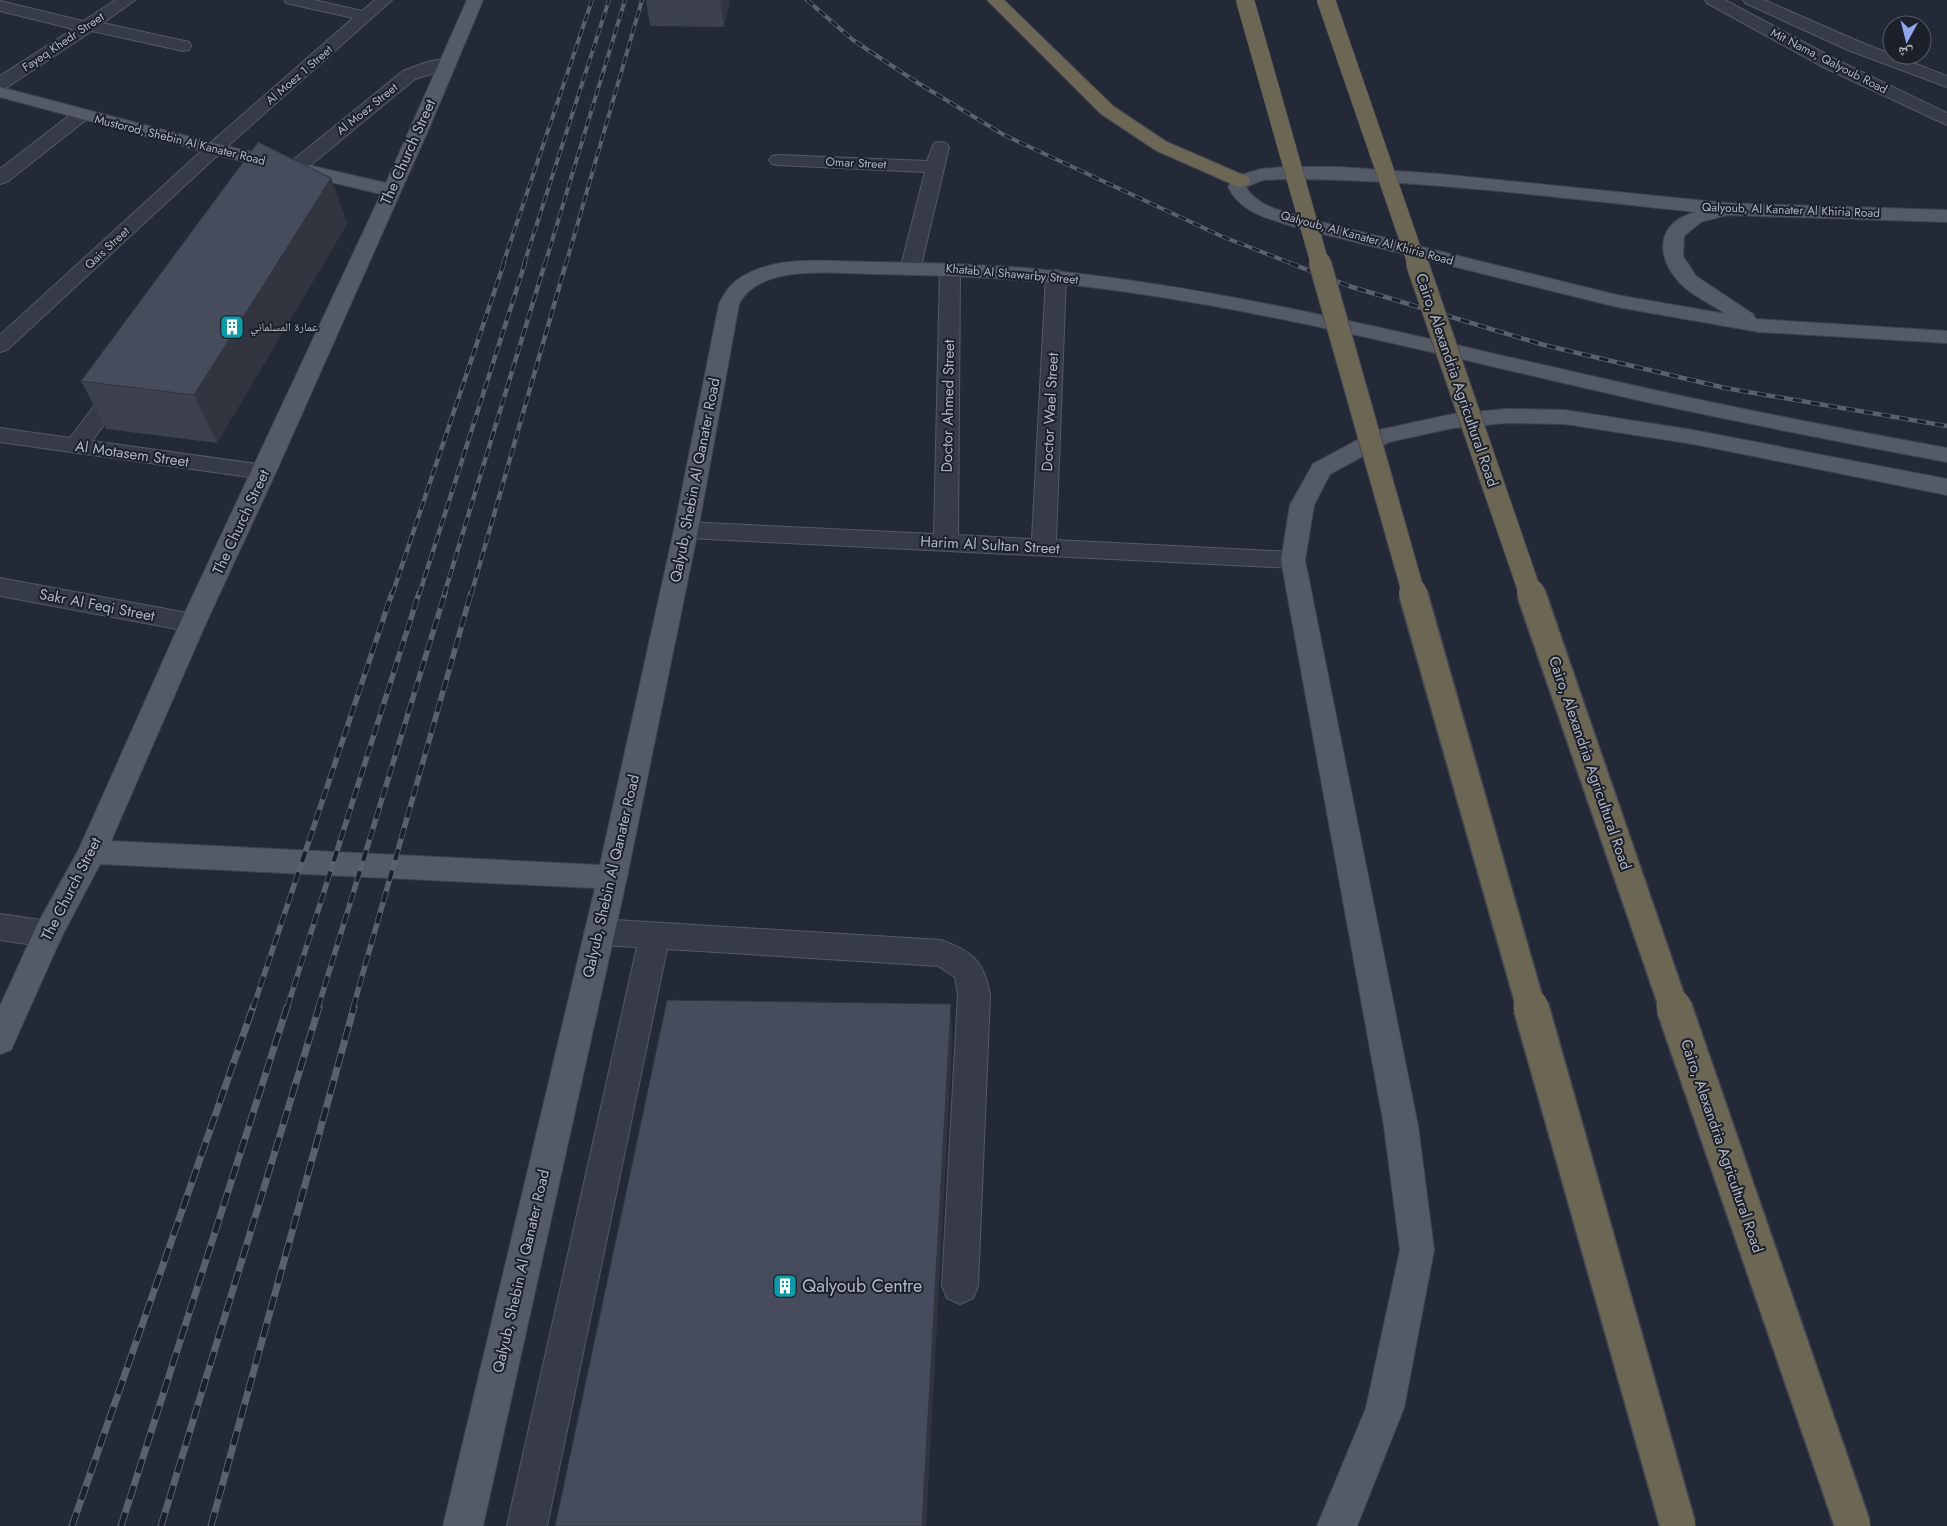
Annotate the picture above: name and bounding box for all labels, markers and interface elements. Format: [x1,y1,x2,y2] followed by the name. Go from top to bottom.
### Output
[18,8,108,76] street label: Fayeq Khedr Street
[1882,15,1932,65] north arrow
[1767,24,1891,98] street label: Mit Nama, Qalyoub Road
[262,41,336,109] street label: Al Moez 1 Street
[1897,42,1914,64] text: ش
[332,79,402,139] street label: Al Moez Street
[375,95,441,208] street label: The Church Street
[93,110,267,170] street label: Mustorod, Shebin Al Kanater Road
[825,152,887,174] street label: Omar Street
[1702,198,1880,222] street label: Qalyoub, Al Kanater Al Khiria Road
[1279,206,1455,270] street label: Qalyoub, Al Kanater Al Khiria Road
[81,222,133,273] street label: Qais Street
[945,259,1079,289] street label: Khatab Al Shawarby Street
[1410,270,1504,490] street label: Cairo, Alexandria Agricultural Road
[219,314,245,340] building icon: عمارة المسلماني
[250,318,318,337] place label: عمارة المسلماني
[936,339,960,473] street label: Doctor Ahmed Street
[1036,352,1064,472] street label: Doctor Wael Street
[664,376,726,584] street label: Qalyub, Shebin Al Qanater Road
[74,435,191,473] street label: Al Motasem Street
[207,466,275,578] street label: The Church Street
[920,530,1061,560] street label: Harim Al Sultan Street
[37,583,157,627] street label: Sakr Al Feqi Street
[1543,653,1637,873] street label: Cairo, Alexandria Agricultural Road
[577,772,645,980] street label: Qalyub, Shebin Al Qanater Road
[35,833,107,944] street label: The Church Street
[1675,1036,1769,1256] street label: Cairo, Alexandria Agricultural Road
[487,1167,555,1375] street label: Qalyub, Shebin Al Qanater Road
[772,1273,798,1299] building icon: Qalyoub Centre
[802,1273,922,1299] place label: Qalyoub Centre

